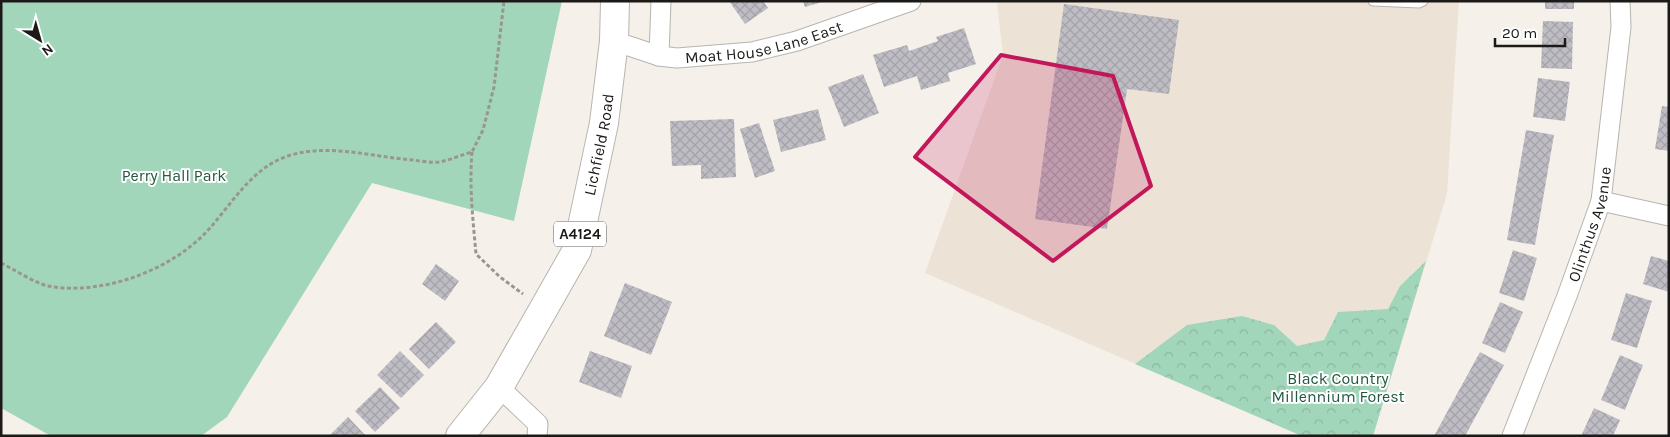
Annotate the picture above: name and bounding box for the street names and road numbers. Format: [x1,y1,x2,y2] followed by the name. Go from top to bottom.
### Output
[684,17,845,67] street label: Moat House Lane East
[580,93,618,197] street label: Lichfield Road
[1564,166,1615,284] street label: Olinthus Avenue
[554,222,606,246] road number: A4124

